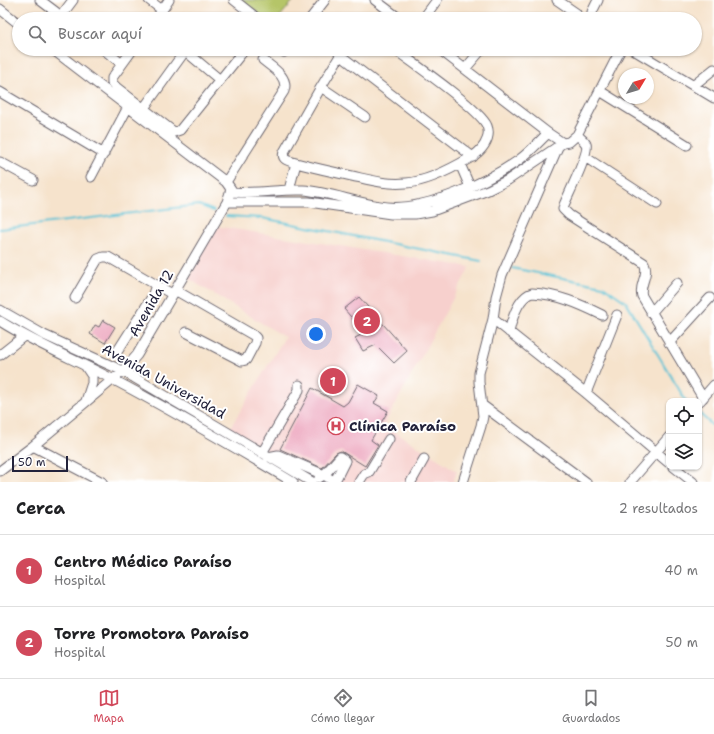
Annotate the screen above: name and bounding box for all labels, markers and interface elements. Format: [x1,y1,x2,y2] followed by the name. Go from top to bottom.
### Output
[12,12,702,56] search box
[26,23,48,45] icon: search
[58,24,142,44] text: Buscar aquí
[618,68,654,104] north arrow
[125,266,177,340] street label: Avenida 12
[354,306,380,336] pin: 2
[306,324,326,344] your location
[99,339,229,423] street label: Avenida Universidad
[320,366,346,396] pin: 1
[666,398,702,470] map controls
[666,398,702,434] button: locate
[326,416,346,436] hospital icon: Clínica Paraíso
[349,417,456,435] place label: Clínica Paraíso
[666,434,702,470] button: layers
[12,454,68,473] scale bar
[18,455,46,470] text: 50 m
[16,497,65,519] text: Cerca
[619,500,698,517] text: 2 resultados
[54,552,232,572] text: Centro Médico Paraíso
[26,562,32,579] text: 1
[664,562,698,579] text: 40 m
[54,572,105,589] text: Hospital
[54,624,249,644] text: Torre Promotora Paraíso
[24,634,34,651] text: 2
[665,634,698,651] text: 50 m
[54,644,105,661] text: Hospital
[93,687,124,726] tab: Mapa
[311,687,375,726] tab: Cómo llegar
[562,687,620,726] tab: Guardados

